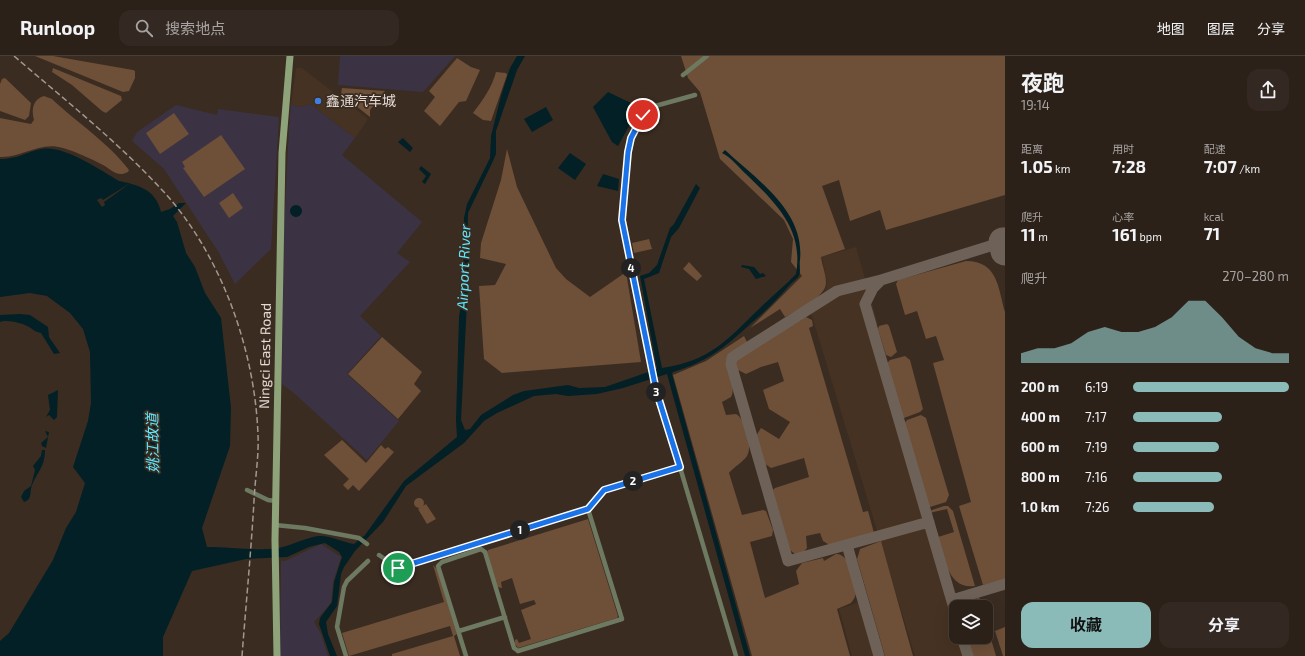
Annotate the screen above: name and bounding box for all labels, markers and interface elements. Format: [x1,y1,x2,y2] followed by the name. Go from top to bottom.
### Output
[119,10,399,46] search box
[20,16,95,39] text: Runloop
[133,17,155,39] icon: search
[165,19,225,37] text: 搜索地点
[1157,20,1185,37] text: 地图
[1207,20,1235,37] text: 图层
[1257,20,1285,37] text: 分享
[1021,69,1065,95] text: 夜跑
[1247,69,1289,111] button: share
[326,92,396,109] place label: 鑫通汽车城
[313,96,323,106] marker: 鑫通汽车城
[1021,97,1050,113] text: 19:14
[626,98,660,132] pin
[632,104,654,126] icon: check
[1021,142,1043,155] text: 距离
[1112,142,1134,155] text: 用时
[1204,142,1226,155] text: 配速
[1021,156,1053,176] text: 1.05
[1112,156,1146,176] text: 7:28
[1204,156,1237,176] text: 7:07
[1053,162,1070,175] text: km
[1237,162,1260,175] text: /km
[1021,210,1043,223] text: 爬升
[1112,210,1134,223] text: 心率
[1204,210,1224,223] text: kcal
[452,223,474,311] water label: Airport River
[1204,223,1220,243] text: 71
[1021,224,1036,244] text: 11
[1112,224,1137,244] text: 161
[1036,230,1048,243] text: m
[1137,230,1162,243] text: bpm
[621,258,641,278] pin: 4
[627,261,635,274] text: 4
[1222,268,1289,284] text: 270–280 m
[1021,270,1047,286] text: 爬升
[255,303,274,409] street label: Ningci East Road
[1021,379,1059,395] text: 200 m
[1085,379,1108,395] text: 6:19
[646,382,666,402] pin: 3
[653,385,659,398] text: 3
[1021,409,1060,425] text: 400 m
[1085,409,1107,425] text: 7:17
[142,411,162,473] water label: 姚江故道
[1021,439,1059,455] text: 600 m
[1085,439,1107,455] text: 7:19
[1021,469,1060,485] text: 800 m
[1085,469,1107,485] text: 7:16
[623,471,643,491] pin: 2
[630,474,636,487] text: 2
[1021,499,1060,515] text: 1.0 km
[1085,499,1109,515] text: 7:26
[510,520,530,540] pin: 1
[518,523,522,536] text: 1
[381,551,415,585] pin
[387,557,409,579] icon: arrive
[949,600,993,644] map controls
[949,600,993,644] button: layers
[1021,602,1151,648] button: 收藏
[1159,602,1289,648] button: 分享

